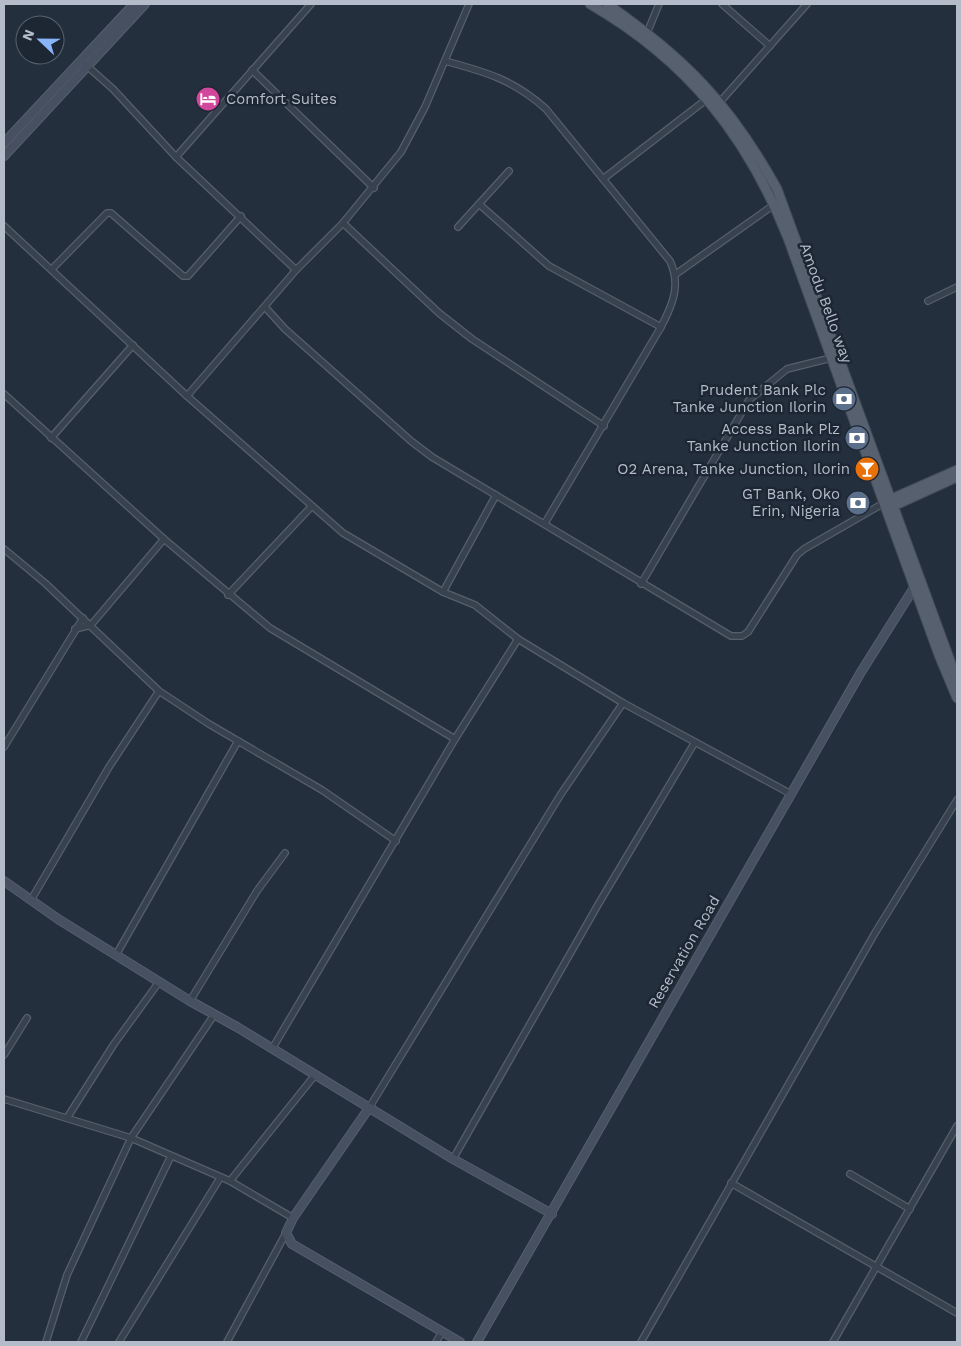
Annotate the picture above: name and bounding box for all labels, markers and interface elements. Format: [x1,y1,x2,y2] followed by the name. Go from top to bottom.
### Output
[15,15,65,65] north arrow
[19,27,37,43] text: N
[195,86,221,112] hotel icon: Comfort Suites
[226,90,337,108] place label: Comfort Suites
[796,240,856,366] street label: Amodu Bello way
[673,381,826,416] place label: Prudent Bank Plc Tanke Junction Ilorin
[831,386,857,412] bank icon: Prudent Bank Plc Tanke Junction Ilorin
[687,420,840,455] place label: Access Bank Plz Tanke Junction Ilorin
[844,425,870,451] bank icon: Access Bank Plz Tanke Junction Ilorin
[854,456,880,482] bar icon: O2 Arena, Tanke Junction, Ilorin
[617,460,850,478] place label: O2 Arena, Tanke Junction, Ilorin
[742,485,841,520] place label: GT Bank, Oko Erin, Nigeria
[845,490,871,516] bank icon: GT Bank, Oko Erin, Nigeria
[644,892,724,1012] street label: Reservation Road

